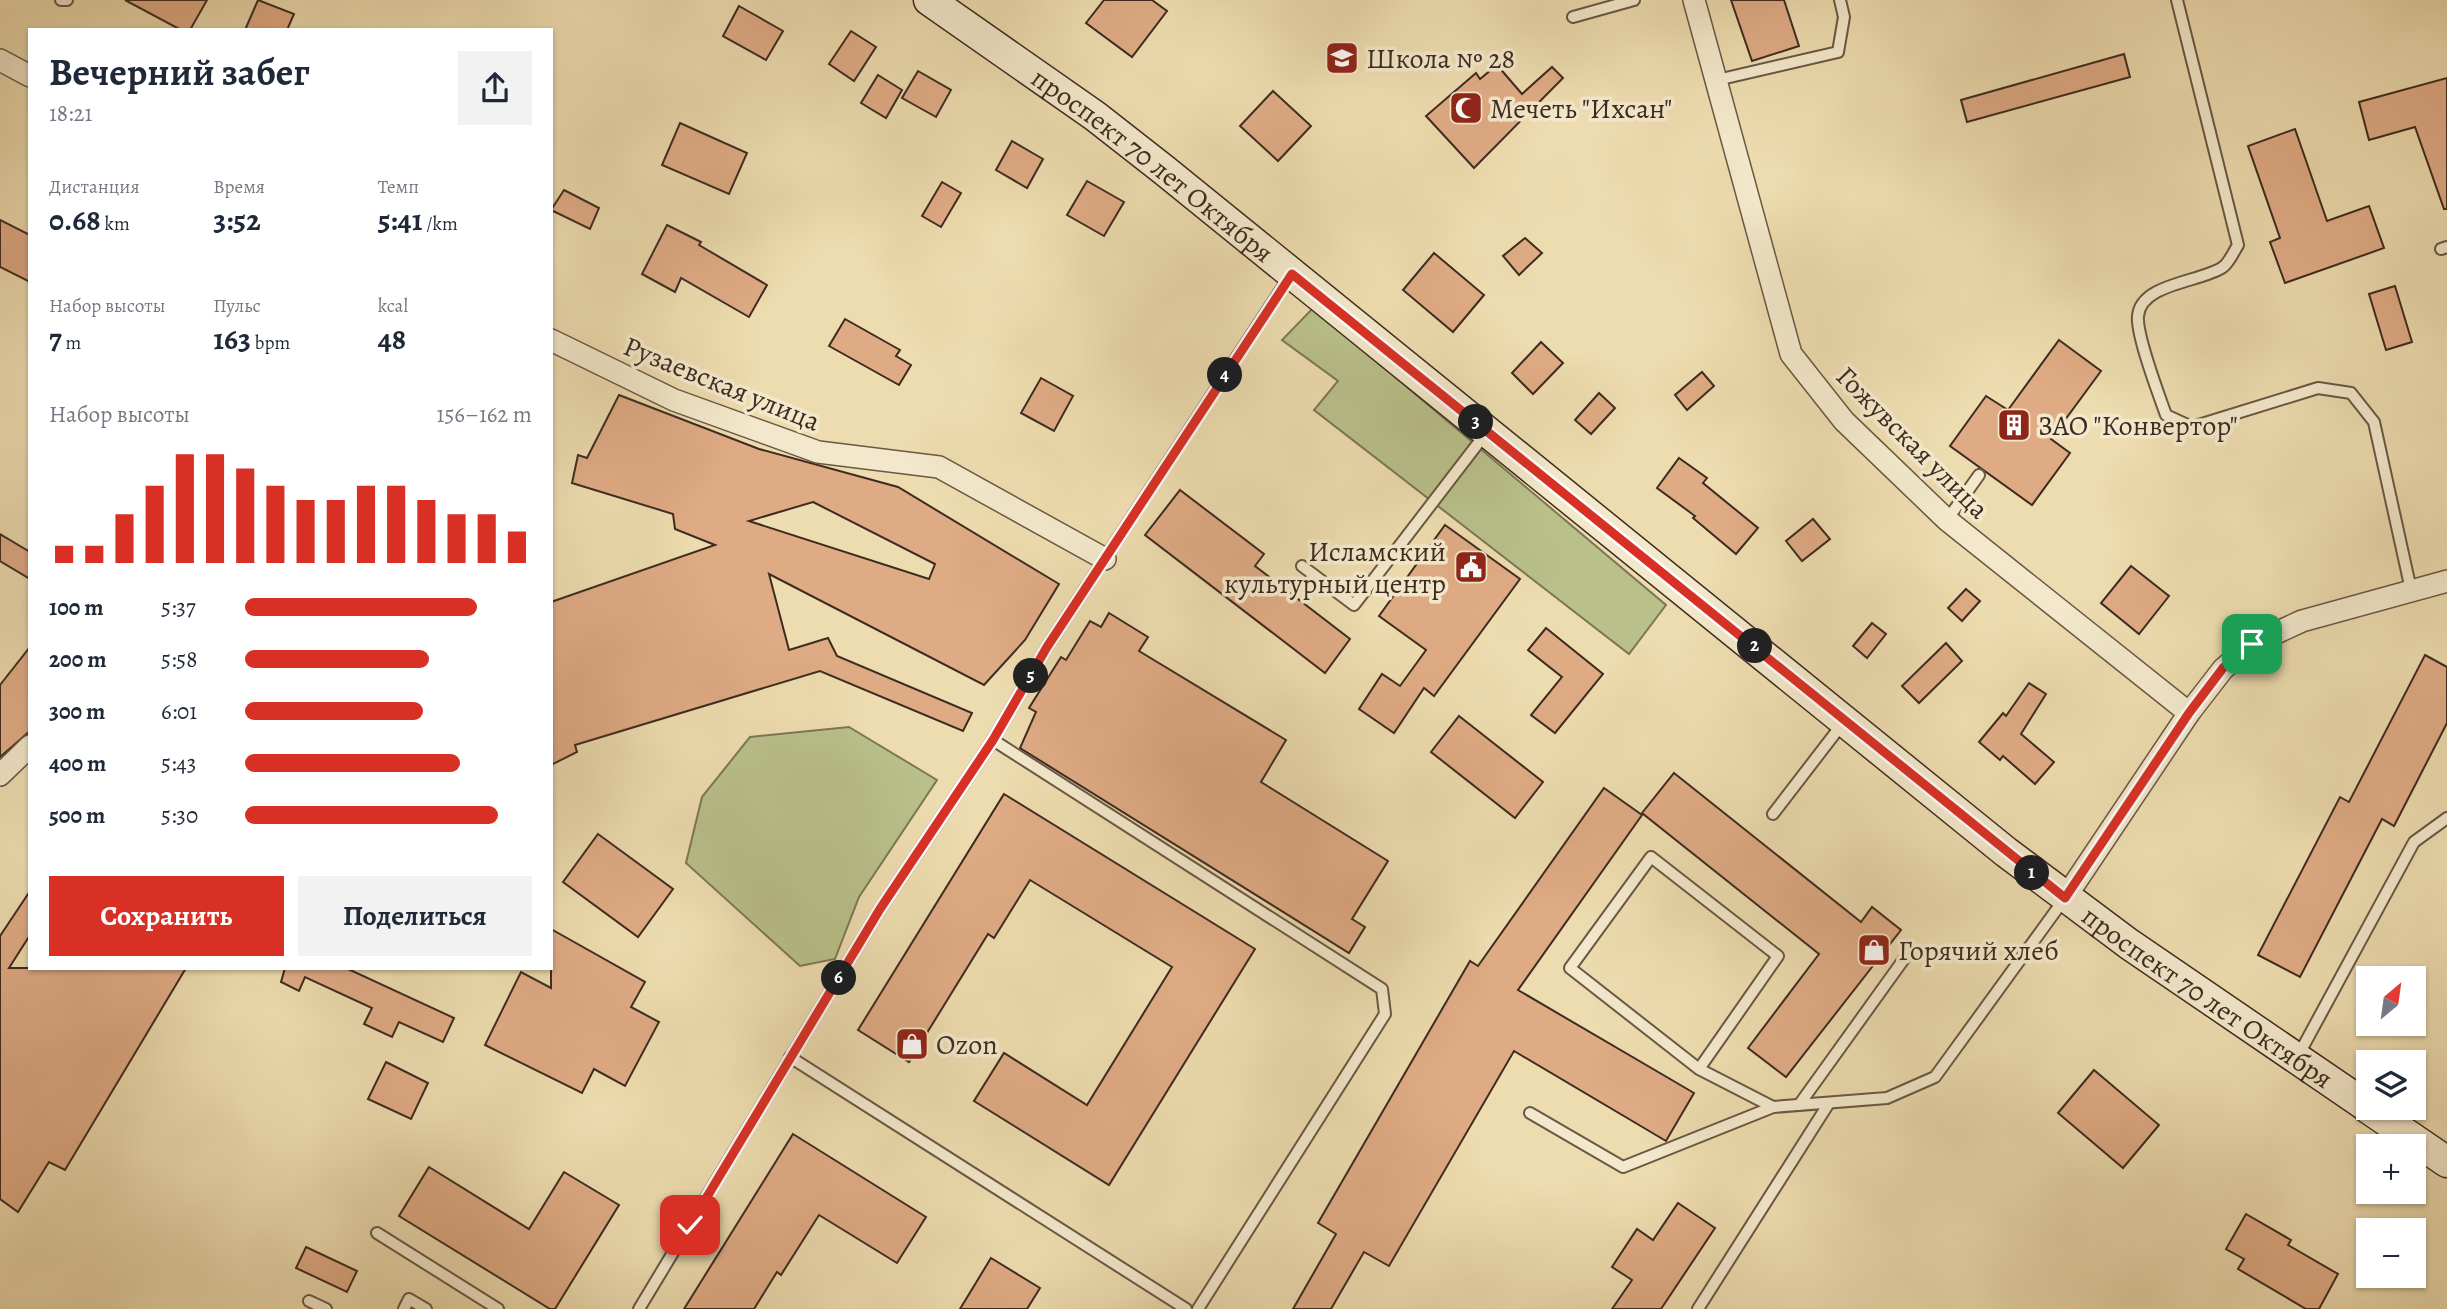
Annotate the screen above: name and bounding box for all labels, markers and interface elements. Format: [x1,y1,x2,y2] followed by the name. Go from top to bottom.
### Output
[1323,39,1361,77] school or university icon: Школа № 28
[1366,40,1515,78] place label: Школа № 28
[49,46,310,98] text: Вечерний забег
[458,51,532,125] button: share
[1024,59,1281,272] street label: проспект 70 лет Октября
[1447,89,1485,127] mosque icon: Мечеть "Ихсан"
[1490,90,1672,128] place label: Мечеть "Ихсан"
[49,98,92,129] text: 18:21
[49,174,140,200] text: Дистанция
[213,174,265,200] text: Время
[378,174,419,200] text: Темп
[49,200,101,240] text: 0.68
[213,200,261,240] text: 3:52
[378,200,422,240] text: 5:41
[101,211,130,237] text: km
[422,211,458,237] text: /km
[49,293,165,319] text: Набор высоты
[213,293,261,319] text: Пульс
[378,293,408,319] text: kcal
[49,319,62,359] text: 7
[213,319,251,359] text: 163
[378,319,406,359] text: 48
[618,327,826,441] street label: Рузаевская улица
[62,330,81,356] text: m
[251,330,290,356] text: bpm
[1208,358,1242,392] pin: 4
[1827,358,1997,528] street label: Гожувская улица
[1220,361,1229,387] text: 4
[49,399,190,430] text: Набор высоты
[437,399,532,430] text: 156–162 m
[1458,404,1494,440] pin: 3
[1995,406,2033,444] building icon: ЗАО "Конвертор"
[2038,407,2238,445] place label: ЗАО "Конвертор"
[1471,408,1480,434] text: 3
[1224,533,1446,603] place label: Исламский культурный центр
[1452,548,1490,586] public building icon: Исламский культурный центр
[49,592,104,623] text: 100 m
[161,592,196,623] text: 5:37
[2222,614,2282,674] pin
[2233,625,2271,663] icon: arrive
[1738,628,1772,664] pin: 2
[1750,632,1759,658] text: 2
[49,644,107,675] text: 200 m
[161,644,197,675] text: 5:58
[1014,658,1048,694] pin: 5
[1026,662,1035,688] text: 5
[49,696,105,727] text: 300 m
[161,696,197,727] text: 6:01
[49,748,106,779] text: 400 m
[161,748,196,779] text: 5:43
[49,800,105,831] text: 500 m
[161,800,198,831] text: 5:30
[2014,856,2050,890] pin: 1
[2028,859,2035,885] text: 1
[49,876,284,956] button: Сохранить
[298,876,532,956] button: Поделиться
[2074,897,2340,1098] street label: проспект 70 лет Октября
[1855,931,1893,969] shop icon: Горячий хлеб
[1898,932,2059,970] place label: Горячий хлеб
[822,960,856,996] pin: 6
[834,964,843,990] text: 6
[2356,966,2426,1036] north arrow
[2356,966,2426,1288] map controls
[893,1025,931,1063] shop icon: Ozon
[936,1026,998,1064] place label: Ozon
[2356,1050,2426,1120] button: layers
[2356,1134,2426,1204] button: +
[660,1195,720,1255] pin
[671,1206,709,1244] icon: check
[2356,1218,2426,1288] button: −

